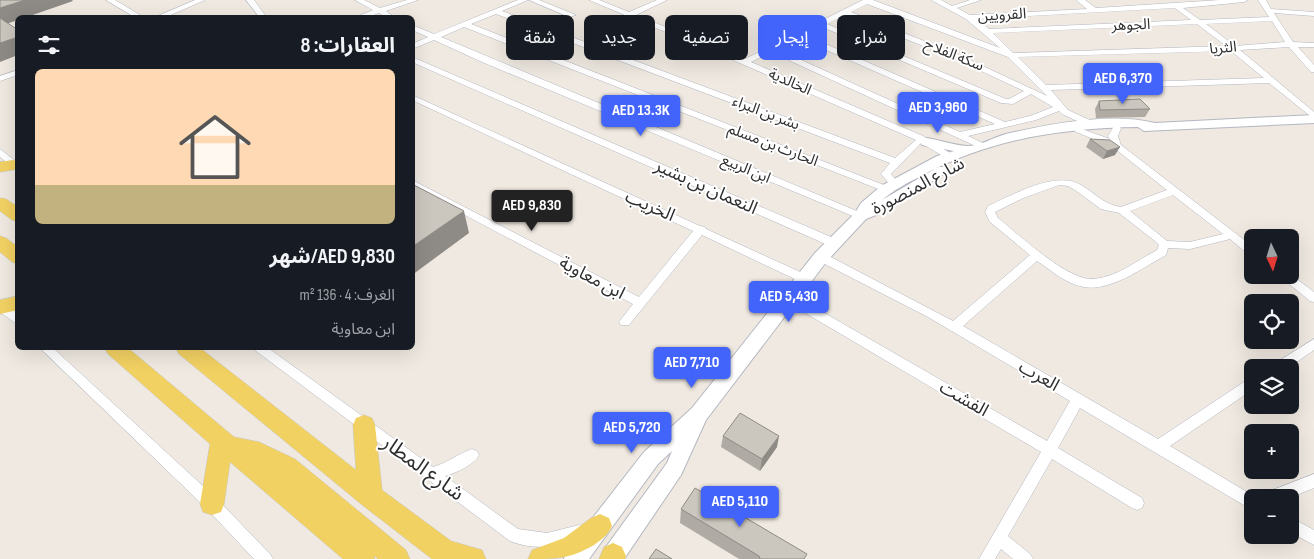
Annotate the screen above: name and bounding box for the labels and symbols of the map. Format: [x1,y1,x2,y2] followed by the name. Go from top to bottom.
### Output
[977,4,1027,26] street label: القرويين
[1110,15,1151,35] street label: الجوهر
[921,34,987,77] street label: سكة الفلاح
[1209,37,1237,59] street label: الثريا
[1066,62,1180,105] pin: AED 6,370
[766,64,814,100] street label: الخالدية
[730,92,802,134] street label: بشر بن البراء
[881,92,995,134] pin: AED 3,960
[584,94,698,137] pin: AED 13.3K
[725,119,821,172] street label: الحارث بن مسلم
[718,150,773,190] street label: ابن الربيع
[868,153,969,222] street label: شارع المنصورة
[650,155,761,219] street label: النعمان بن بشير
[622,186,678,226] street label: الخريب
[475,190,589,232] pin: AED 9,830
[1244,229,1299,284] north arrow
[556,252,628,304] street label: ابن معاوية
[732,280,846,323] pin: AED 5,430
[635,346,749,389] pin: AED 7,710
[1015,356,1063,396] street label: العرب
[936,377,992,421] street label: الفشت
[575,412,689,454] pin: AED 5,720
[375,429,469,508] street label: شارع المطار
[683,486,797,528] pin: AED 5,110

